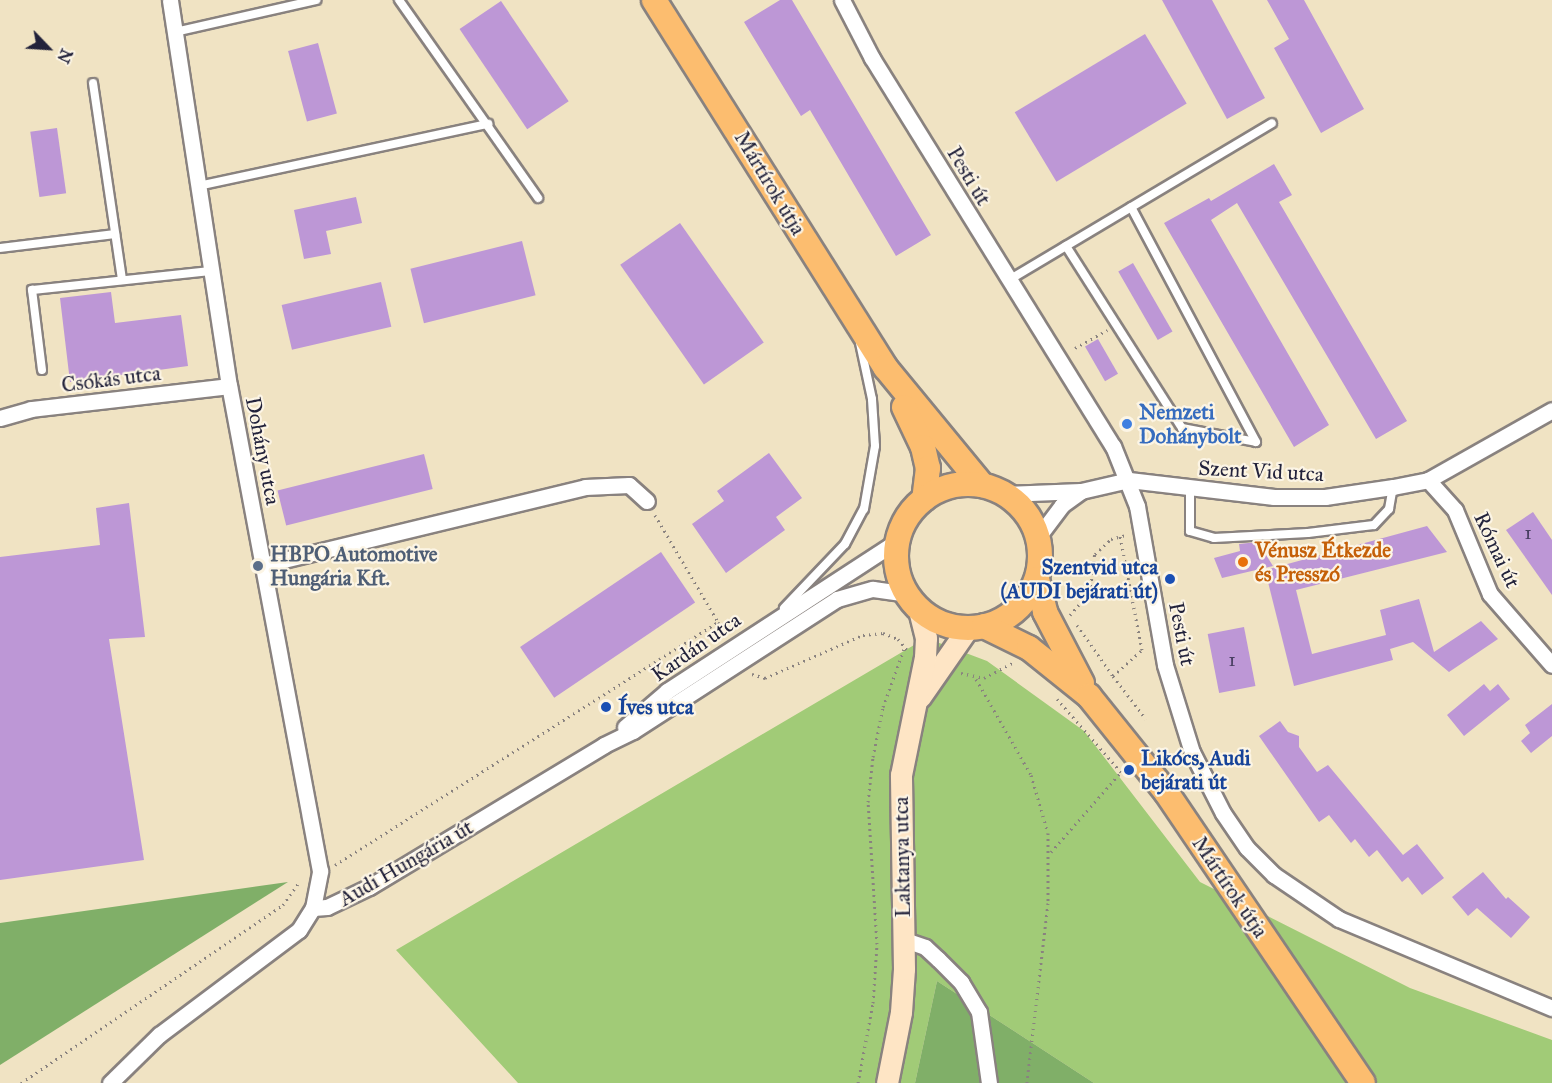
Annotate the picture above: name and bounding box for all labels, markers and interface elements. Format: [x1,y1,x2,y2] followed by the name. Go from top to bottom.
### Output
[18,18,78,78] north arrow
[53,46,76,66] text: N
[729,126,811,240] street label: Mártírok útja
[942,142,996,210] street label: Pesti út
[60,360,162,398] street label: Csókás utca
[240,395,286,507] street label: Dohány utca
[1139,399,1241,449] place label: Nemzeti Dohánybolt
[1120,417,1134,431] marker: Nemzeti Dohánybolt
[1198,455,1324,487] street label: Szent Vid utca
[1469,508,1525,592] street label: Római út
[1524,522,1532,544] house number: 1
[1255,537,1391,587] place label: Vénusz Étkezde és Presszó
[270,541,438,591] place label: HBPO Automotive Hungária Kft.
[1001,554,1158,604] place label: Szentvid utca (AUDI bejárati út)
[1236,555,1250,569] marker: Vénusz Étkezde és Presszó
[251,559,265,573] marker: HBPO Automotive Hungária Kft.
[1163,572,1177,586] marker: Szentvid utca (AUDI bejárati út)
[1164,600,1200,668] street label: Pesti út
[647,607,745,687] street label: Kardán utca
[1228,649,1236,671] house number: 1
[618,694,694,720] place label: Íves utca
[599,700,613,714] marker: Íves utca
[1141,745,1250,795] place label: Likócs, Audi bejárati út
[1122,763,1136,777] marker: Likócs, Audi bejárati út
[888,796,916,918] street label: Laktanya utca
[334,814,478,912] street label: Audi Hungária út
[1187,832,1273,942] street label: Mártírok útja

